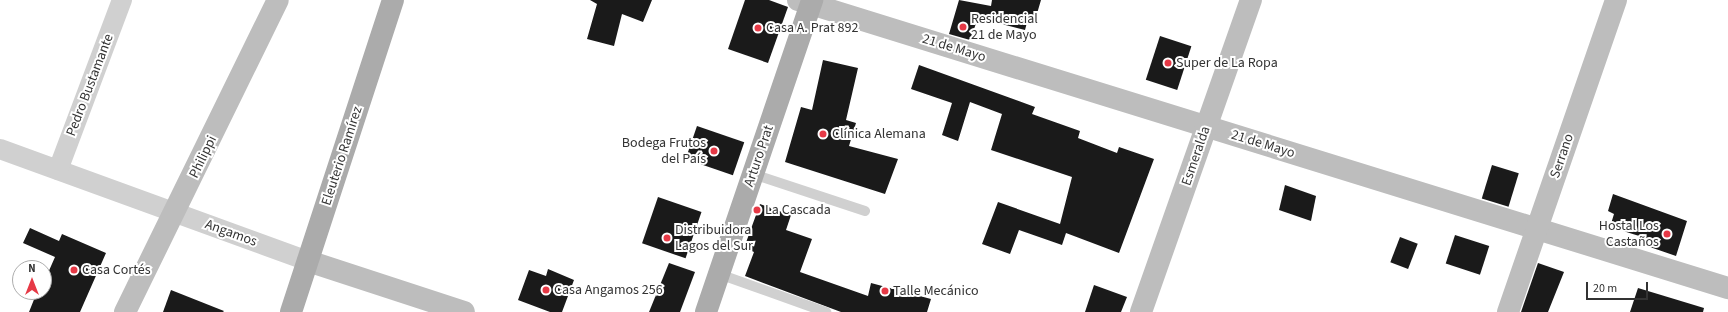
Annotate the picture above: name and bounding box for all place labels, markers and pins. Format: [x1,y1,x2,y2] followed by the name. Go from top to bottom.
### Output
[971,11,1038,44] place label: Residencial 21 de Mayo
[766,20,858,36] place label: Casa A. Prat 892
[958,22,968,32] marker: Residencial 21 de Mayo
[753,23,763,33] marker: Casa A. Prat 892
[1176,55,1278,71] place label: Super de La Ropa
[1163,58,1173,68] marker: Super de La Ropa
[832,126,926,142] place label: Clínica Alemana
[817,128,829,140] marker: Clínica Alemana
[622,135,706,168] place label: Bodega Frutos del País
[709,146,719,156] marker: Bodega Frutos del País
[765,202,831,218] place label: La Cascada
[752,205,762,215] marker: La Cascada
[1599,218,1659,250] place label: Hostal Los Castaños
[675,222,753,254] place label: Distribuidora Lagos del Sur
[1662,229,1672,239] marker: Hostal Los Castaños
[662,233,672,243] marker: Distribuidora Lagos del Sur
[82,262,151,278] place label: Casa Cortés
[69,265,79,275] marker: Casa Cortés
[554,282,663,298] place label: Casa Angamos 256
[893,283,979,299] place label: Talle Mecánico
[541,285,551,295] marker: Casa Angamos 256
[880,286,890,296] marker: Talle Mecánico

